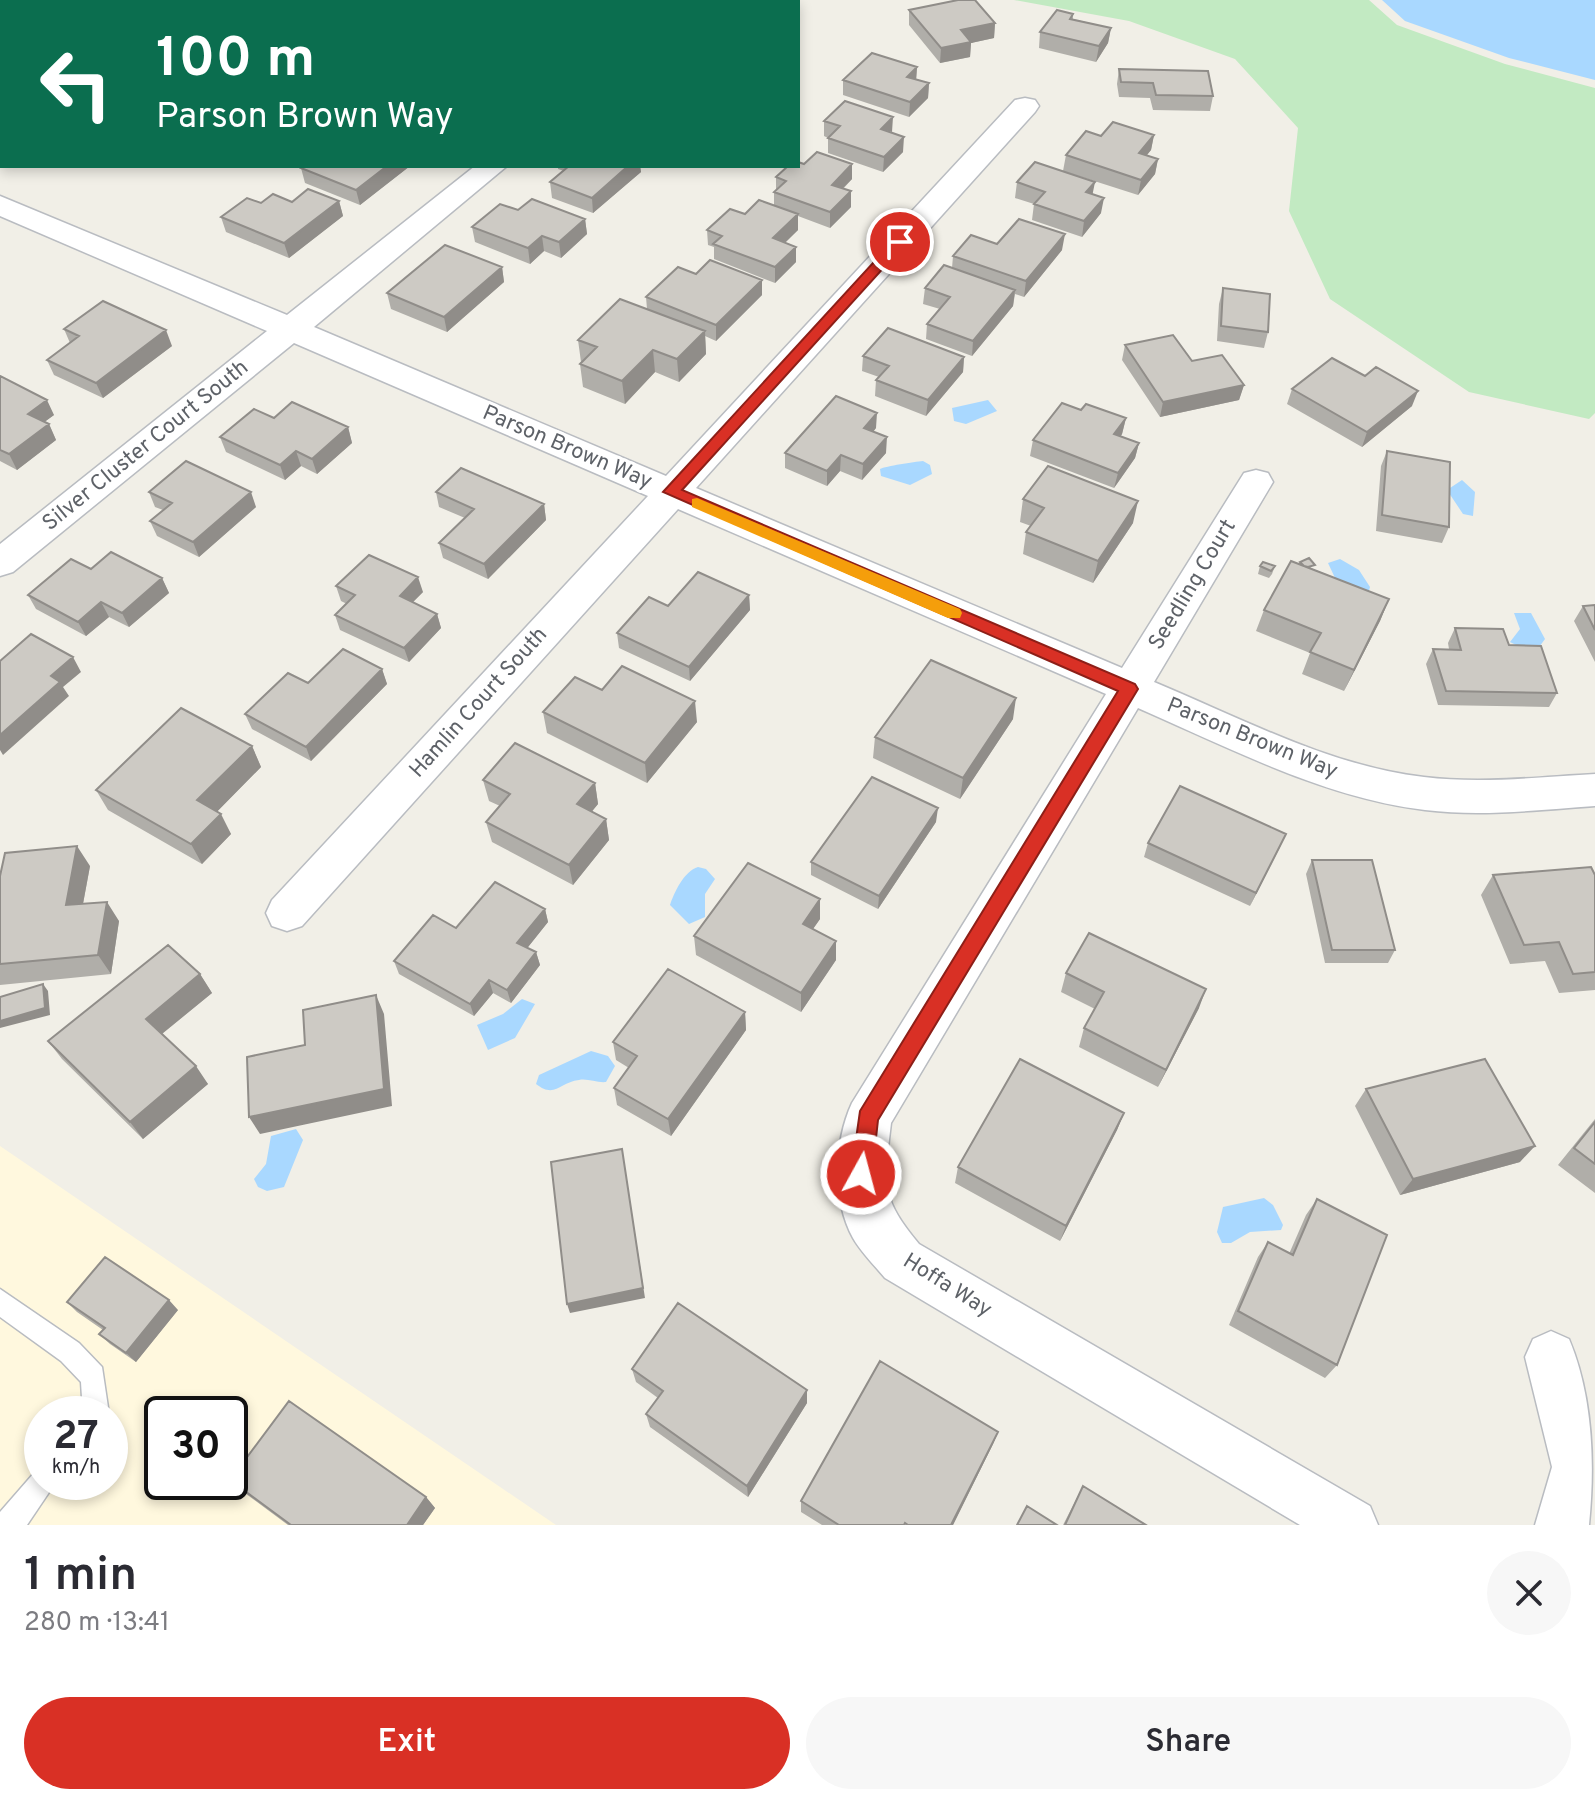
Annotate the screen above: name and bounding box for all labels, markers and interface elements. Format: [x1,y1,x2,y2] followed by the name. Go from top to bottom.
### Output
[156,26,315,96] text: 100 m
[24,32,128,136] icon: left
[156,95,454,141] text: Parson Brown Way
[866,208,934,276] pin
[878,220,922,264] icon: arrive
[38,355,254,537] street label: Silver Cluster Court South
[478,400,656,496] street label: Parson Brown Way
[1143,515,1243,655] street label: Seedling Court
[404,622,554,784] street label: Hamlin Court South
[1163,692,1341,786] street label: Parson Brown Way
[819,1132,903,1216] position arrow
[897,1248,997,1324] street label: Hoffa Way
[144,1396,248,1500] speed limit sign: 30
[53,1413,99,1463] text: 27
[52,1455,100,1481] text: km/h
[24,1547,137,1607] text: 1 min
[1487,1551,1571,1635] button: close
[24,1607,170,1640] text: 280 m · 13:41
[24,1697,790,1789] button: Exit
[806,1697,1571,1789] button: Share

